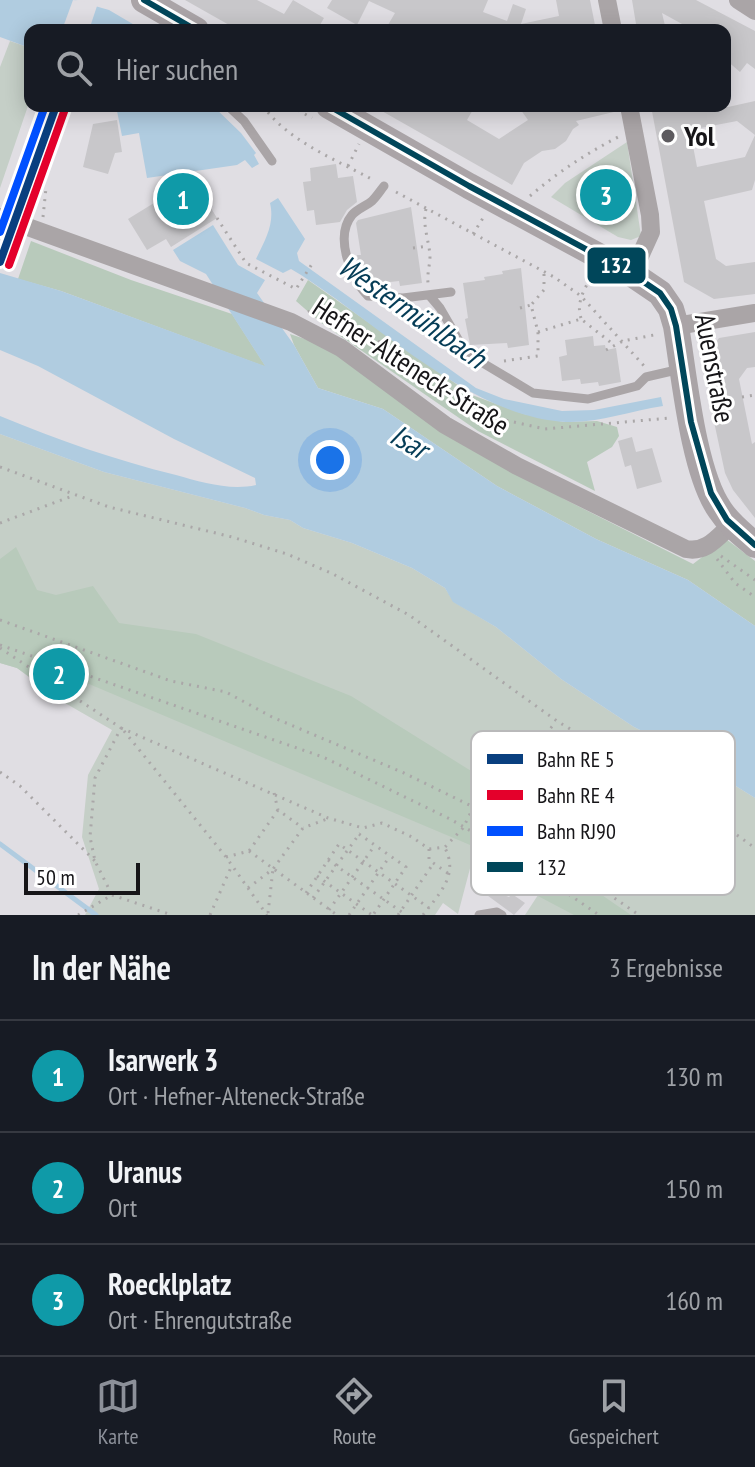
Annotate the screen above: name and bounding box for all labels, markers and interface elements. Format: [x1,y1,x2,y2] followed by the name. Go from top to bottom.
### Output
[24,24,731,112] search box
[52,46,96,90] icon: search
[116,49,238,88] text: Hier suchen
[683,117,715,154] place label: Yol
[659,127,677,145] marker: Yol
[580,165,632,225] pin: 3
[157,169,209,229] pin: 1
[331,246,496,377] water label: Westermühlbach
[586,246,647,285] line badge: 132
[600,251,632,279] text: 132
[306,288,517,443] street label: Hefner-Alteneck-Straße
[687,310,744,426] street label: Auenstraße
[384,414,439,469] water label: Isar
[310,440,350,480] your location
[33,644,85,704] pin: 2
[471,731,735,895] legend
[537,745,615,773] text: Bahn RE 5
[537,781,615,809] text: Bahn RE 4
[537,817,616,845] text: Bahn RJ90
[537,853,567,881] text: 132
[24,859,140,895] scale bar
[36,863,75,891] text: 50 m
[32,945,171,989] text: In der Nähe
[609,951,723,984] text: 3 Ergebnisse
[108,1040,218,1079] text: Isarwerk 3
[52,1060,64,1093] text: 1
[665,1060,723,1093] text: 130 m
[108,1079,365,1112] text: Ort · Hefner-Alteneck-Straße
[108,1152,182,1191] text: Uranus
[52,1172,64,1205] text: 2
[665,1172,723,1205] text: 150 m
[108,1191,137,1224] text: Ort
[108,1264,231,1303] text: Roecklplatz
[52,1284,64,1317] text: 3
[665,1284,723,1317] text: 160 m
[108,1303,292,1336] text: Ort · Ehrengutstraße
[96,1374,140,1450] tab: Karte
[332,1374,376,1450] tab: Route
[569,1374,659,1450] tab: Gespeichert

